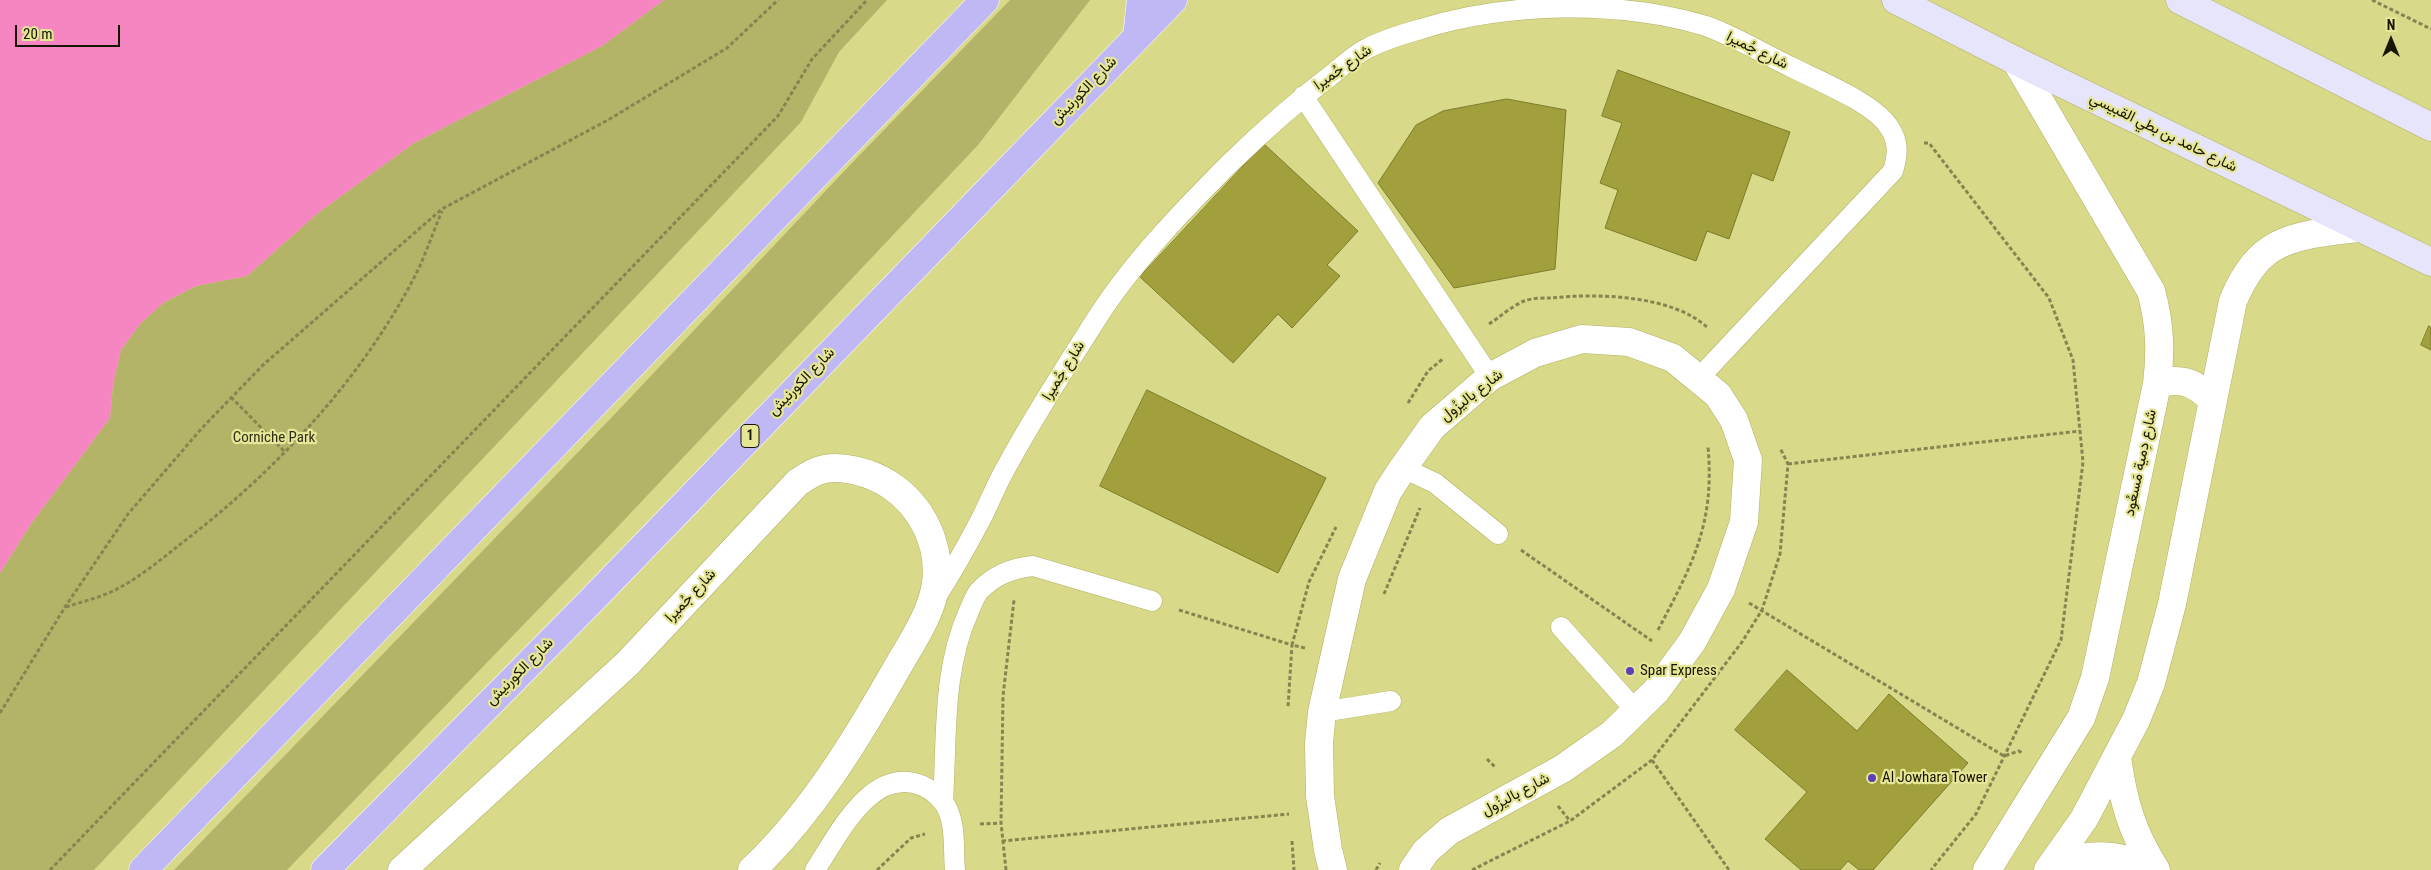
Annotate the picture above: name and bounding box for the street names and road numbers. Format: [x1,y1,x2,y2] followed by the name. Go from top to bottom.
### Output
[1723,28,1791,74] street label: شارع جُميرا
[1311,42,1375,94] street label: شارع جُميرا
[1047,53,1121,129] street label: شارع الكورنيش
[2086,89,2240,177] street label: شارع حامد بن بطي القبيسي
[1039,338,1089,404] street label: شارع جُميرا
[765,344,839,420] street label: شارع الكورنيش
[1437,366,1507,426] street label: شارع باليزُول
[2121,408,2161,518] street label: شارع دِمية مَسعُود
[741,424,759,448] road number: 1
[662,566,720,626] street label: شارع جُميرا
[482,634,558,710] street label: شارع الكورنيش
[1479,770,1553,820] street label: شارع باليزُول

